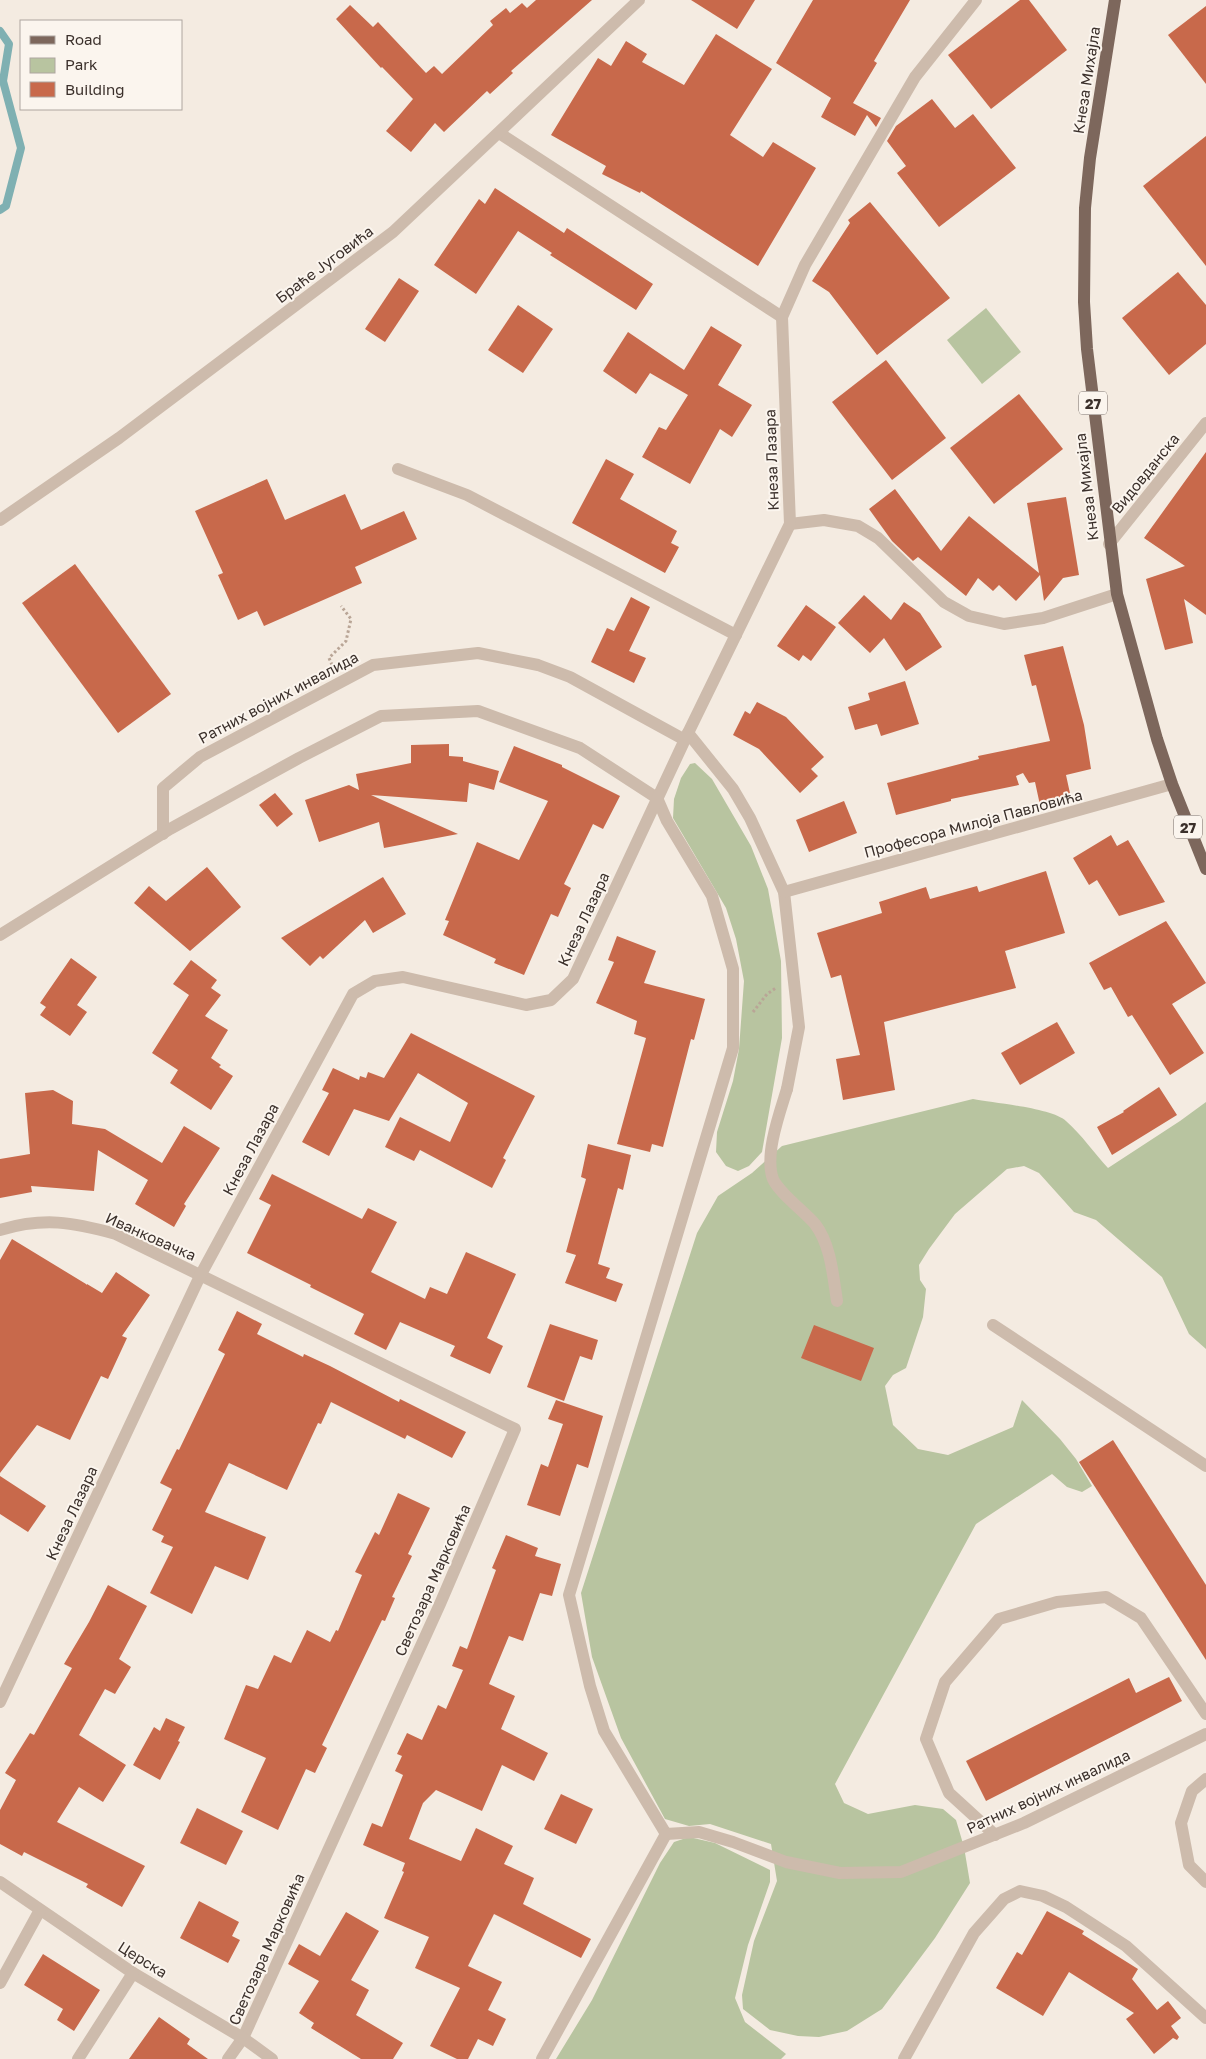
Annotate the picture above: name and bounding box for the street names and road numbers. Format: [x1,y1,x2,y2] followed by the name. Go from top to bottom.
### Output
[1069,25,1103,135] street label: Кнеза Михајла
[272,222,376,306] street label: Браће Југовића
[1079,392,1107,414] road number: 27
[760,409,782,511] street label: Кнеза Лазара
[1107,429,1183,517] street label: Видовданска
[1070,432,1102,542] street label: Кнеза Михајла
[195,647,361,747] street label: Ратних војних инвалида
[862,785,1084,861] street label: Професора Милоја Павловића
[1174,816,1202,839] road number: 27
[553,869,613,969] street label: Кнеза Лазара
[218,1100,282,1198] street label: Кнеза Лазара
[103,1208,199,1264] street label: Иванковачка
[41,1463,101,1563] street label: Кнеза Лазара
[390,1501,474,1659] street label: Светозара Марковића
[963,1745,1133,1837] street label: Ратних војних инвалида
[224,1870,308,2028] street label: Светозара Марковића
[115,1937,171,1981] street label: Церска

